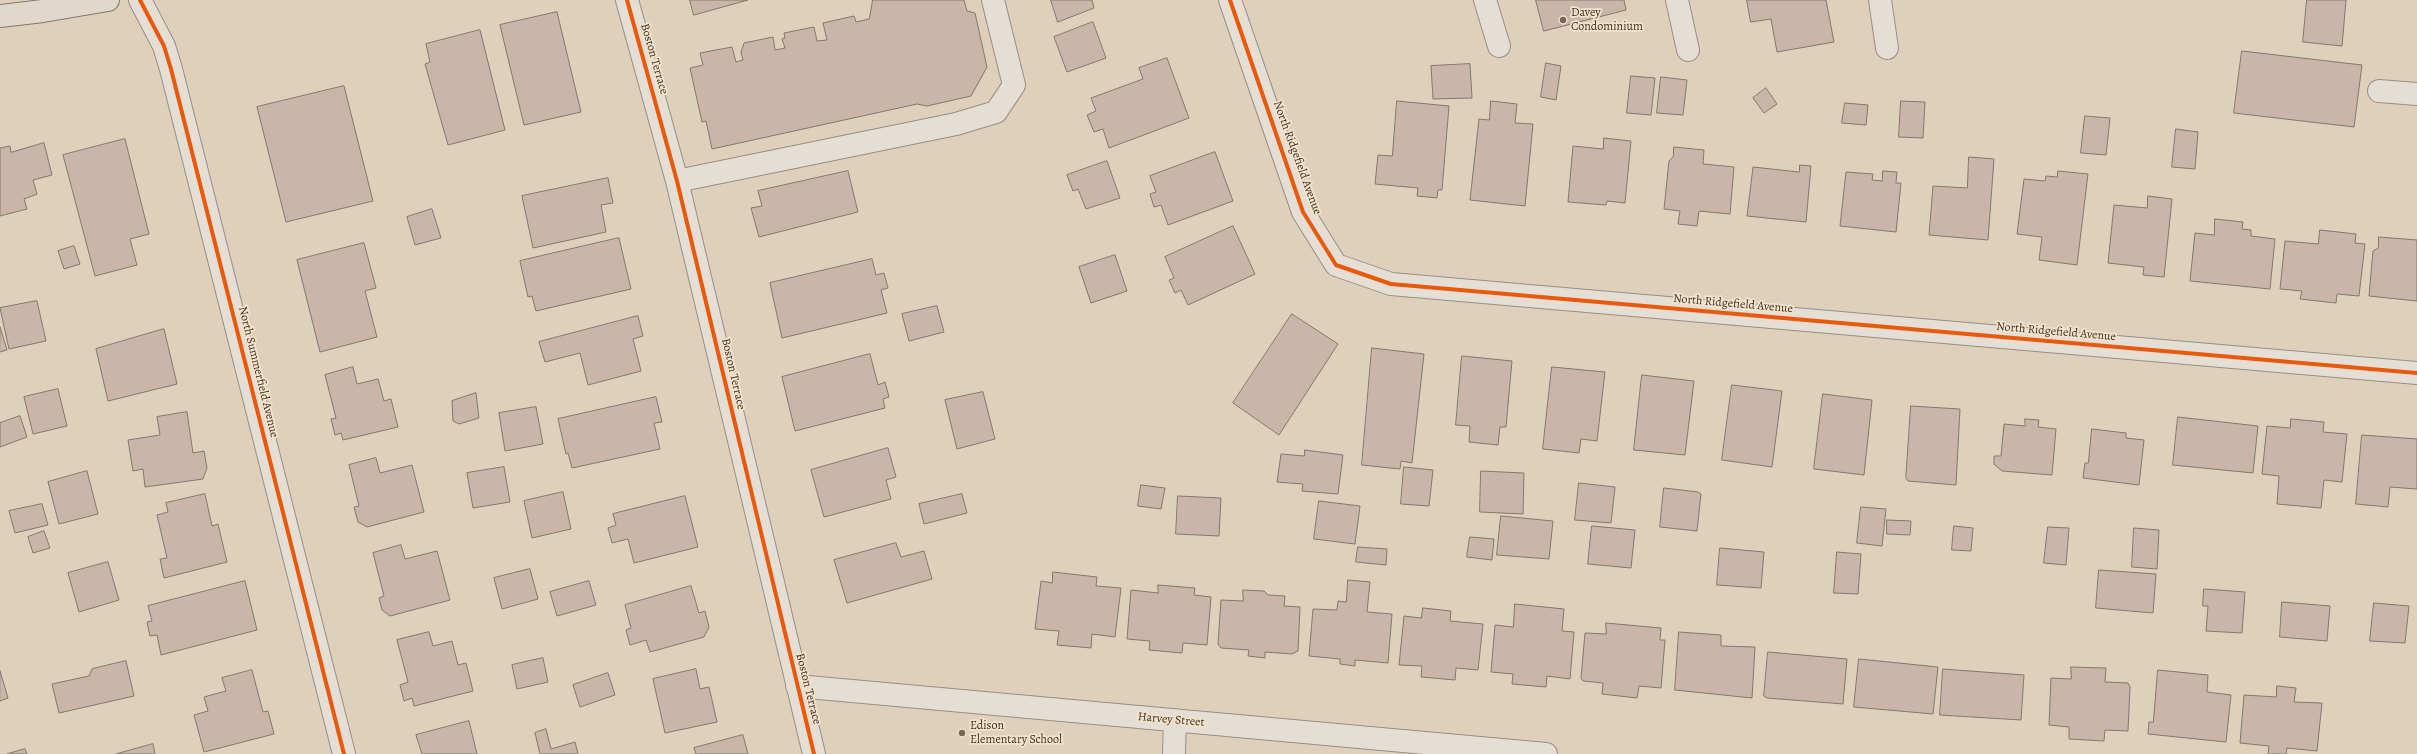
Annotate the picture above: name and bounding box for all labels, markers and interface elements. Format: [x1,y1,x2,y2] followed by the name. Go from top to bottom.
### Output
[1571,6,1643,34] place label: Davey Condominium
[1558,15,1568,25] marker: Davey Condominium
[637,22,671,96] street label: Boston Terrace
[1270,99,1324,217] street label: North Ridgefield Avenue
[1673,292,1793,316] street label: North Ridgefield Avenue
[235,305,281,439] street label: North Summerfield Avenue
[1996,320,2116,344] street label: North Ridgefield Avenue
[718,337,748,411] street label: Boston Terrace
[792,652,824,726] street label: Boston Terrace
[1137,710,1205,730] street label: Harvey Street
[970,719,1062,747] place label: Edison Elementary School
[957,728,967,738] marker: Edison Elementary School

